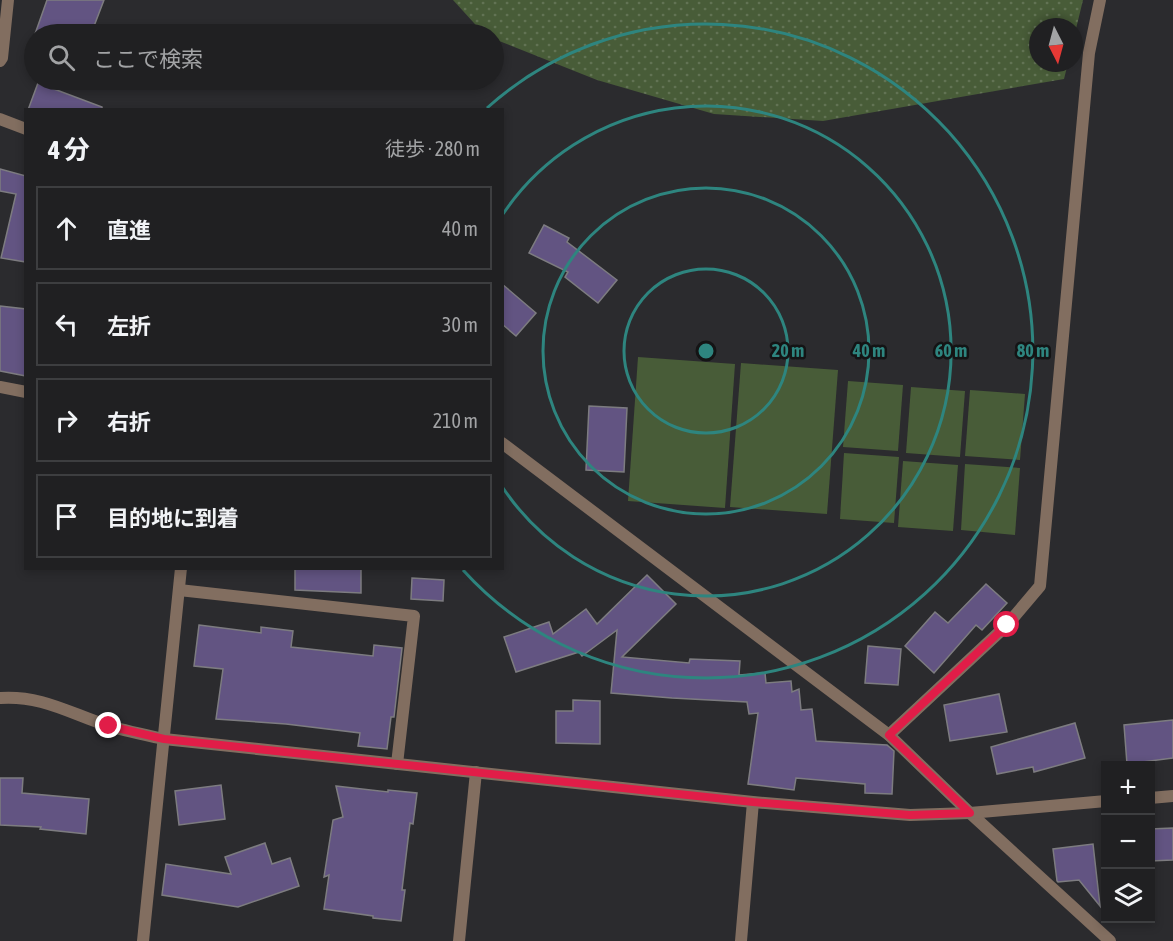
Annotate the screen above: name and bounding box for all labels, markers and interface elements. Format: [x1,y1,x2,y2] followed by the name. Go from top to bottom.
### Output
[1029,18,1083,72] north arrow
[24,24,504,90] search box
[45,41,78,74] icon: search
[93,46,203,72] text: ここで検索
[48,135,90,165] text: 4 分
[385,137,480,160] text: 徒歩 · 280 m
[50,212,83,245] icon: ahead
[107,217,151,243] text: 直進
[442,217,478,240] text: 40 m
[50,308,83,341] icon: left
[107,313,151,339] text: 左折
[442,313,478,336] text: 30 m
[772,340,804,361] text: 20 m
[852,340,885,361] text: 40 m
[935,340,967,361] text: 60 m
[1017,340,1049,361] text: 80 m
[696,341,716,361] centre of rings
[50,404,83,437] icon: right
[107,409,151,435] text: 右折
[433,409,478,432] text: 210 m
[50,500,83,533] icon: arrive
[107,505,239,531] text: 目的地に到着
[993,611,1019,637] route start
[95,712,121,738] route end
[1101,761,1155,923] map controls
[1101,761,1155,815] button: +
[1101,815,1155,869] button: −
[1101,869,1155,923] button: layers

